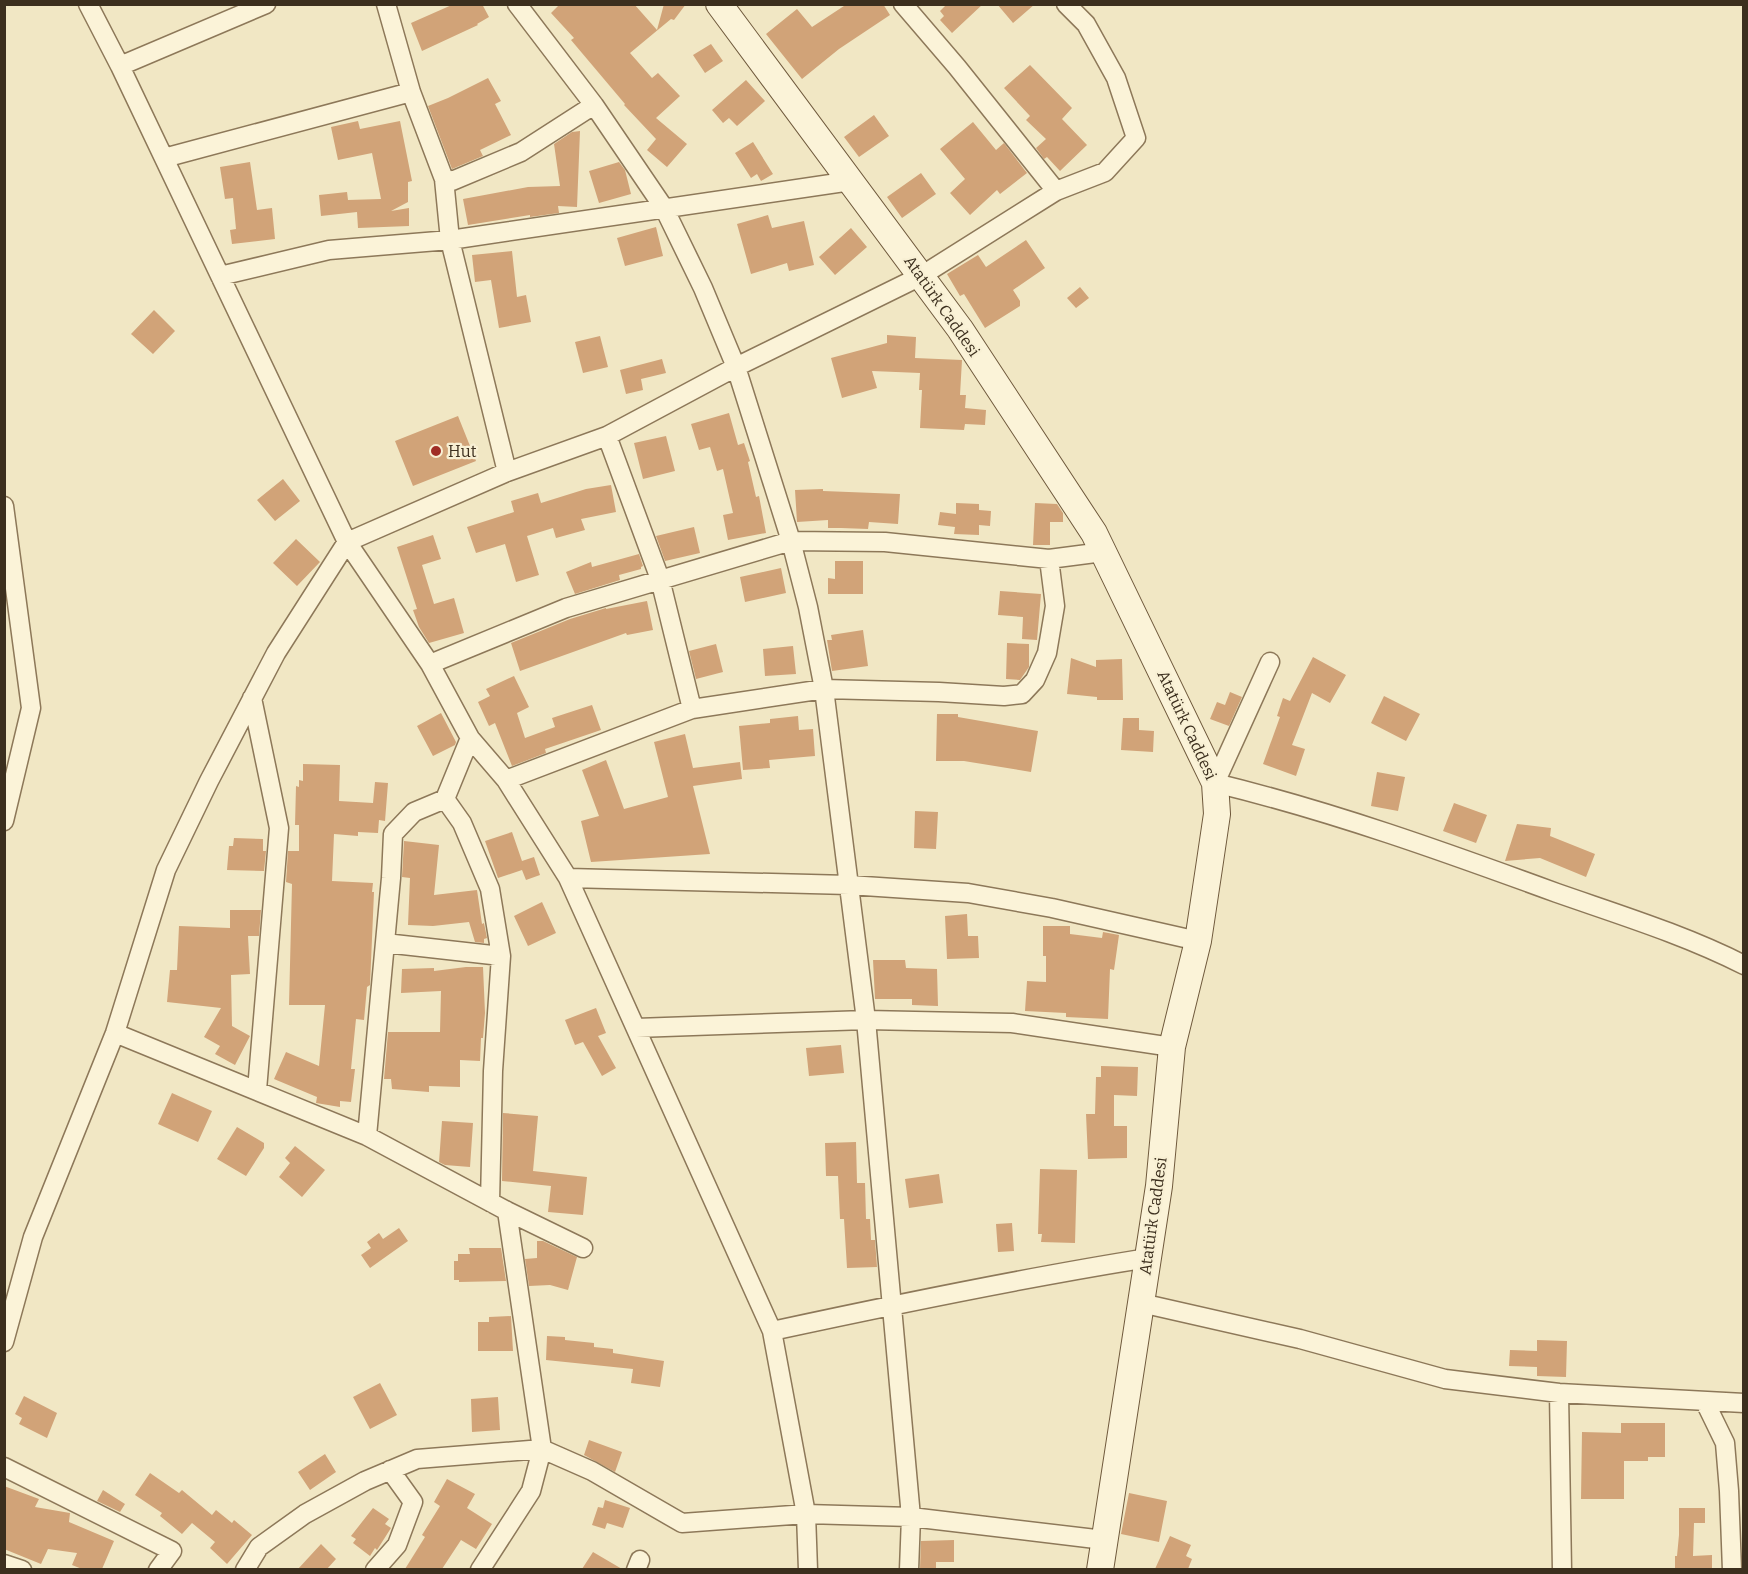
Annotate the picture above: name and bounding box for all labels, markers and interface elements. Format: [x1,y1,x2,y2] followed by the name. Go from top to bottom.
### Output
[900,252,984,360] street label: Atatürk Caddesi
[448,442,477,461] place label: Hut
[429,444,443,458] marker: Hut
[1153,667,1221,783] street label: Atatürk Caddesi
[1135,1156,1171,1276] street label: Atatürk Caddesi

